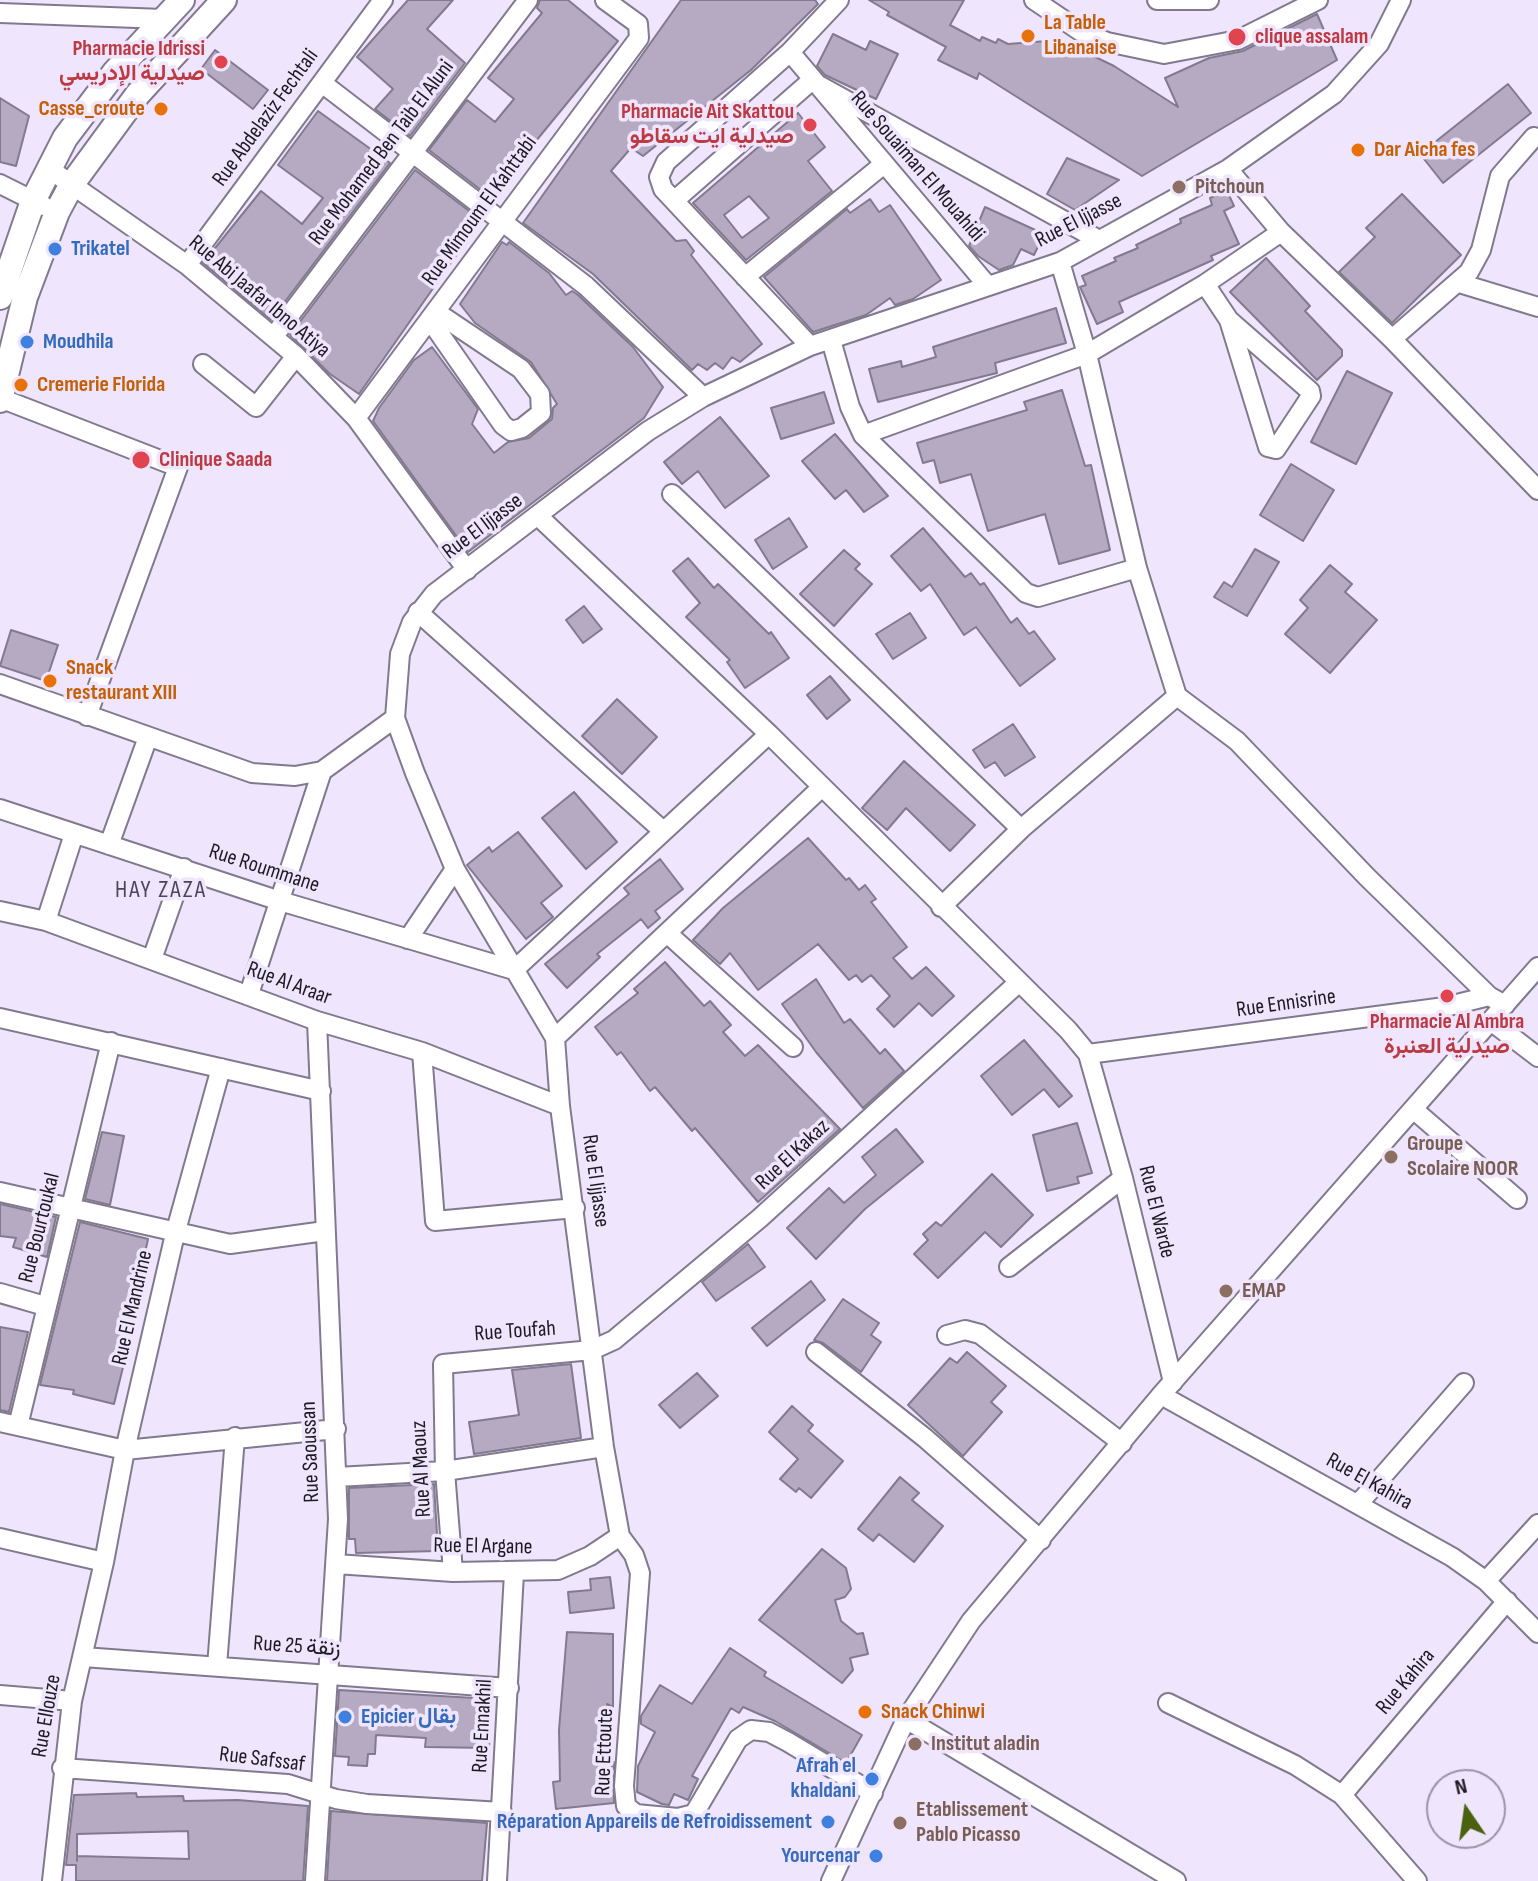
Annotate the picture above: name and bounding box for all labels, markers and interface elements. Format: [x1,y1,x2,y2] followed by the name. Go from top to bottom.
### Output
[1044,10,1117,62] place label: La Table Libanaise
[1255,24,1368,50] place label: clique assalam
[1226,26,1248,48] marker: clique assalam
[1019,27,1037,45] marker: La Table Libanaise
[59,36,205,88] place label: Pharmacie Idrissi صيدلية الإدريسي
[207,44,325,192] street label: Rue Abdelaziz Fechtali
[212,53,230,71] marker: Pharmacie Idrissi صيدلية الإدريسي
[304,55,460,251] street label: Rue Mohamed Ben Taib El Aluni
[844,86,990,248] street label: Rue Souaiman El Mouahidi
[39,96,145,122] place label: Casse_croute
[621,99,794,150] place label: Pharmacie Ait Skattou صيدلية ايت سقاطو
[152,100,170,118] marker: Casse_croute
[801,116,819,134] marker: Pharmacie Ait Skattou صيدلية ايت سقاطو
[417,131,543,291] street label: Rue Mimoum El Kahttabi
[1374,137,1475,163] place label: Dar Aicha fes
[1349,141,1367,159] marker: Dar Aicha fes
[1195,174,1265,200] place label: Pitchoun
[1170,178,1188,196] marker: Pitchoun
[1031,188,1127,254] street label: Rue El Ijjasse
[183,230,335,364] street label: Rue Abi Jaafar Ibno Atiya
[71,236,130,262] place label: Trikatel
[46,240,64,258] marker: Trikatel
[43,329,113,355] place label: Moudhila
[18,333,36,351] marker: Moudhila
[37,372,165,398] place label: Cremerie Florida
[12,376,30,394] marker: Cremerie Florida
[159,447,272,473] place label: Clinique Saada
[130,449,152,471] marker: Clinique Saada
[438,488,528,566] street label: Rue El Ijjasse
[66,655,177,706] place label: Snack restaurant XIII
[41,672,59,690] marker: Snack restaurant XIII
[205,839,323,899] street label: Rue Roummane
[115,877,207,905] district label: HAY ZAZA
[243,957,335,1011] street label: Rue Al Araar
[1235,984,1337,1024] street label: Rue Ennisrine
[1438,987,1456,1005] marker: Pharmacie Al Ambra صيدلية العنبرة
[1370,1009,1524,1060] place label: Pharmacie Al Ambra صيدلية العنبرة
[751,1114,835,1196] street label: Rue El Kakaz
[1407,1131,1518,1182] place label: Groupe Scolaire NOOR
[575,1133,615,1229] street label: Rue El Ijjasse
[1382,1148,1400,1166] marker: Groupe Scolaire NOOR
[1132,1163,1180,1261] street label: Rue El Warde
[14,1170,66,1286] street label: Rue Bourtoukal
[107,1248,159,1368] street label: Rue El Mandrine
[1242,1278,1286,1304] place label: EMAP
[1217,1282,1235,1300] marker: EMAP
[473,1316,557,1348] street label: Rue Toufah
[296,1401,326,1503] street label: Rue Saoussan
[406,1420,438,1518] street label: Rue Al Maouz
[1321,1448,1417,1516] street label: Rue El Kahira
[433,1533,533,1561] street label: Rue El Argane
[252,1631,342,1663] street label: Rue 25 زنقة
[1371,1644,1441,1720] street label: Rue Kahira
[27,1672,67,1760] street label: Rue Ellouze
[467,1678,499,1774] street label: Rue Ennakhil
[881,1699,985,1725] place label: Snack Chinwi
[856,1703,874,1721] marker: Snack Chinwi
[361,1704,456,1730] place label: Epicier بقال
[336,1708,354,1726] marker: Epicier بقال
[590,1708,620,1796] street label: Rue Ettoute
[931,1731,1040,1757] place label: Institut aladin
[906,1735,924,1753] marker: Institut aladin
[218,1742,306,1778] street label: Rue Safssaf
[791,1753,856,1804] place label: Afrah el khaldani
[1426,1769,1506,1849] north arrow
[863,1770,881,1788] marker: Afrah el khaldani
[1452,1773,1470,1802] text: N
[916,1797,1028,1848] place label: Etablissement Pablo Picasso
[497,1809,812,1835] place label: Réparation Appareils de Refroidissement
[819,1813,837,1831] marker: Réparation Appareils de Refroidissement
[891,1814,909,1832] marker: Etablissement Pablo Picasso
[781,1843,860,1869] place label: Yourcenar
[867,1847,885,1865] marker: Yourcenar

